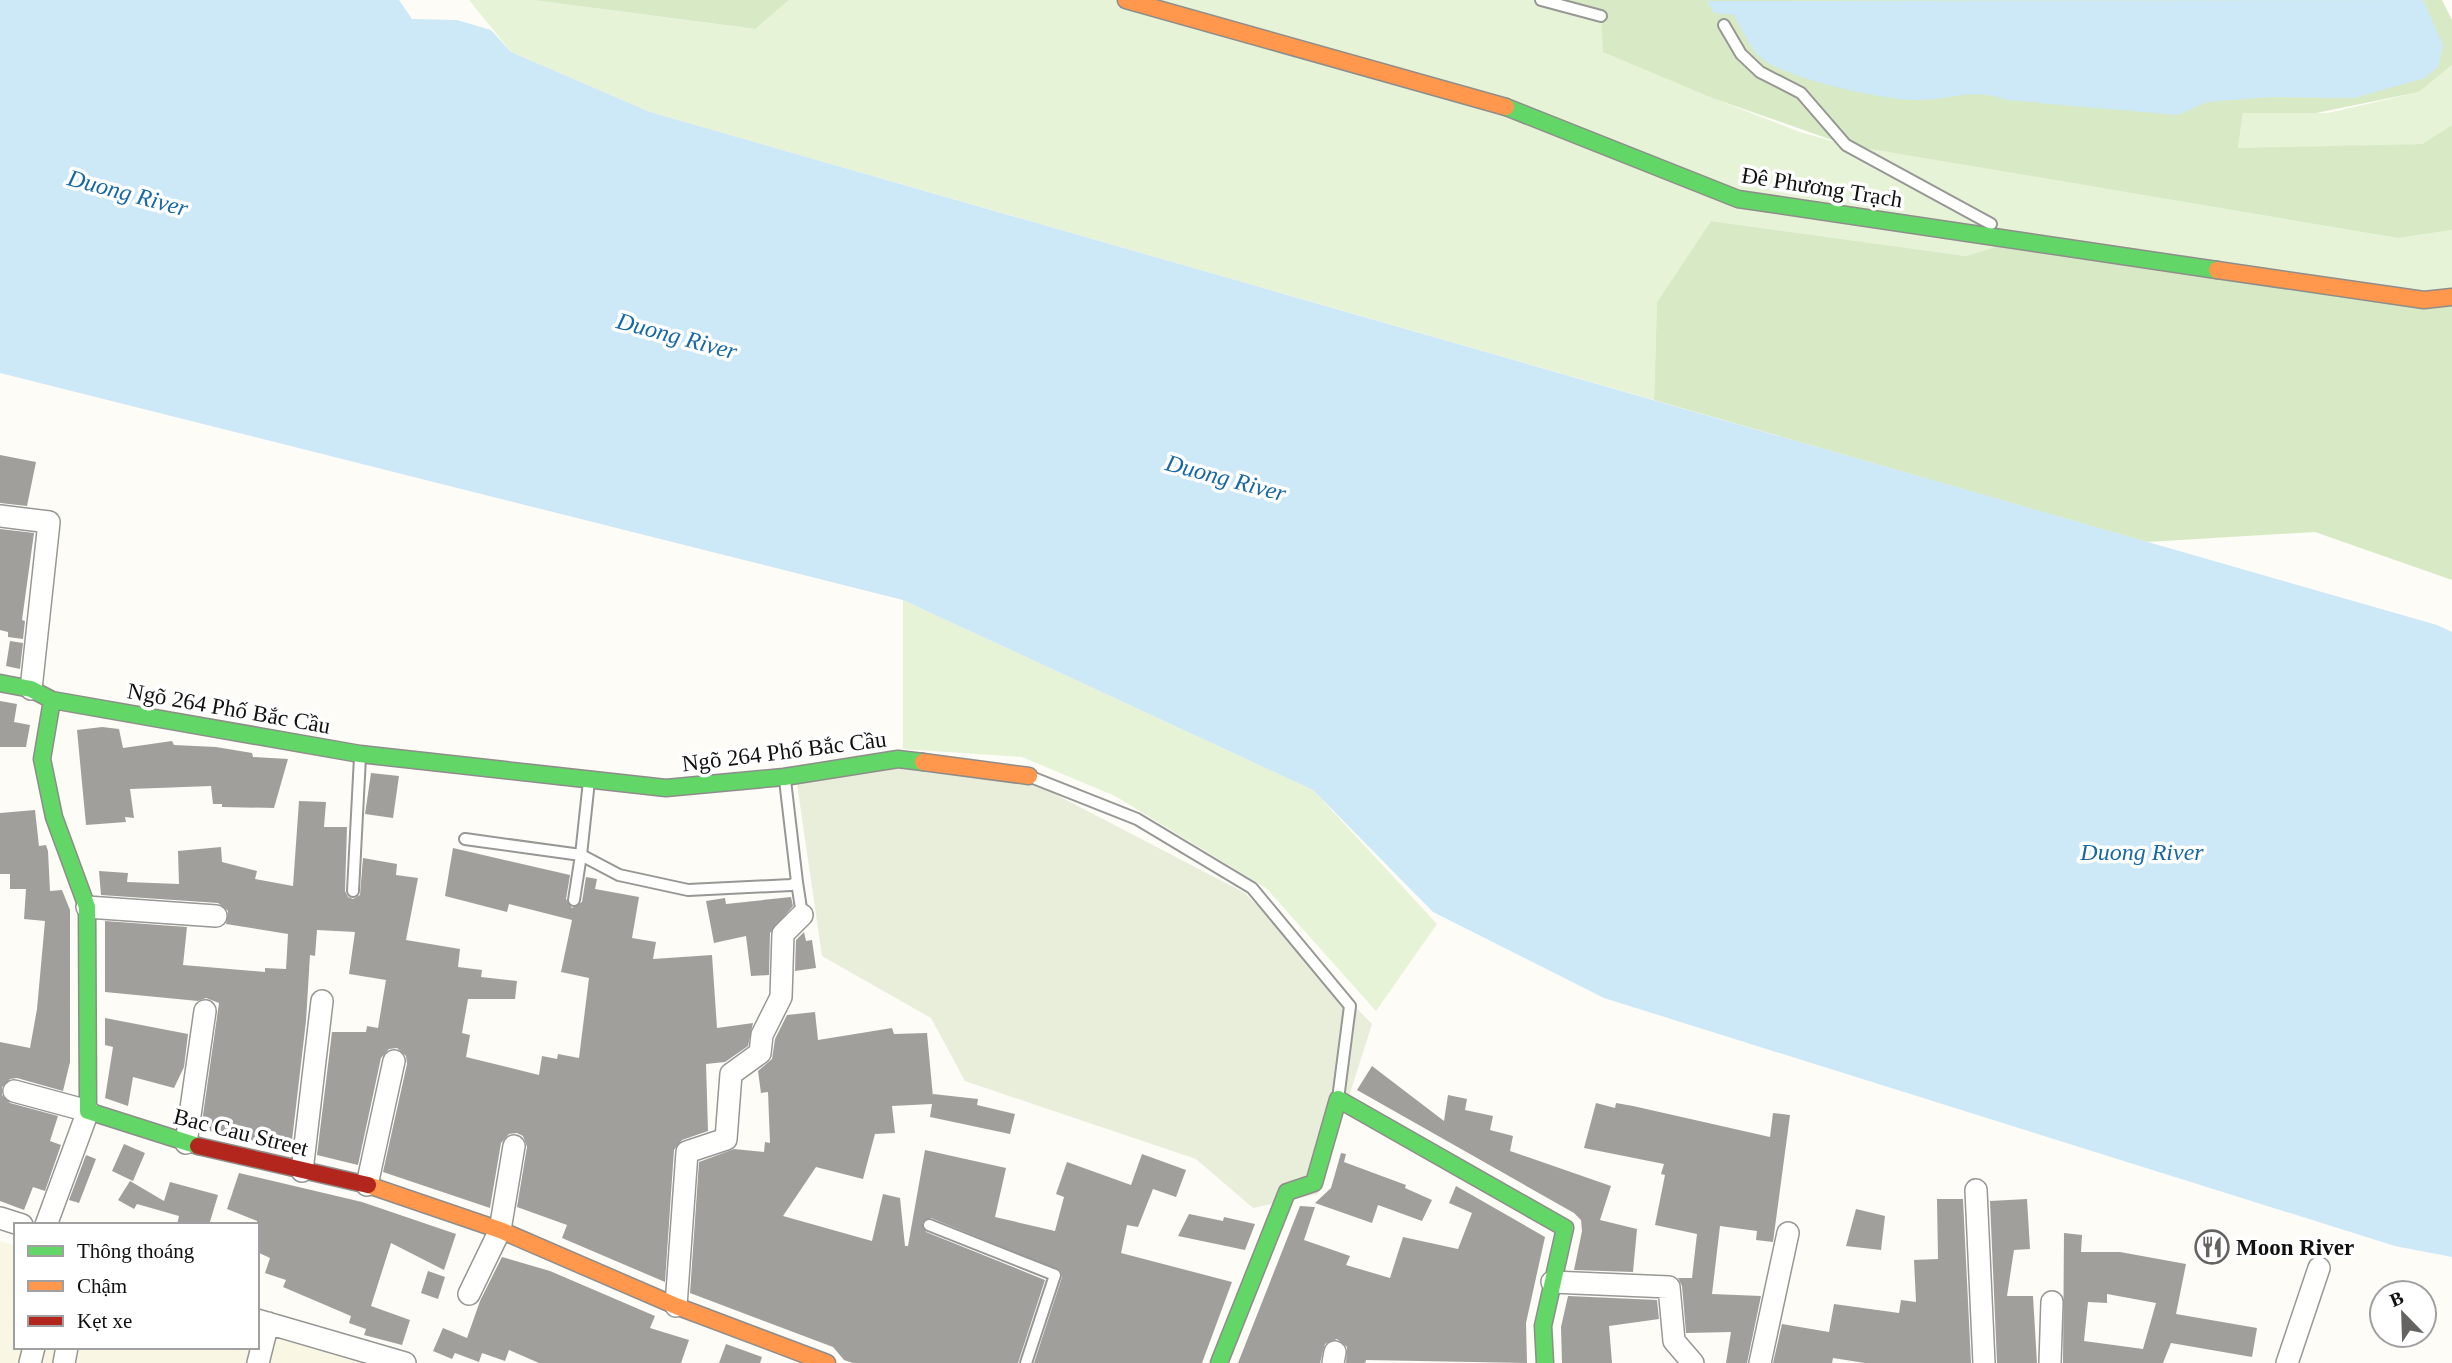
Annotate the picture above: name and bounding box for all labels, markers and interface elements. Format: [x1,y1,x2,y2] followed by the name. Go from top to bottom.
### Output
[1740,162,1905,213] street label: Đê Phương Trạch
[64,164,192,222] water label: Duong River
[613,307,741,365] water label: Duong River
[1162,449,1290,507] water label: Duong River
[125,678,333,739] street label: Ngõ 264 Phố Bắc Cầu
[680,726,888,776] street label: Ngõ 264 Phố Bắc Cầu
[2079,839,2204,865] water label: Duong River
[171,1104,311,1161] street label: Bac Cau Street
[14,1223,259,1349] legend
[2193,1228,2231,1266] restaurant icon: Moon River
[2236,1235,2354,1260] place label: Moon River
[77,1239,195,1263] text: Thông thoáng
[77,1274,127,1298] text: Chậm
[2368,1279,2438,1349] north arrow
[2387,1287,2407,1311] text: B
[77,1309,132,1333] text: Kẹt xe

